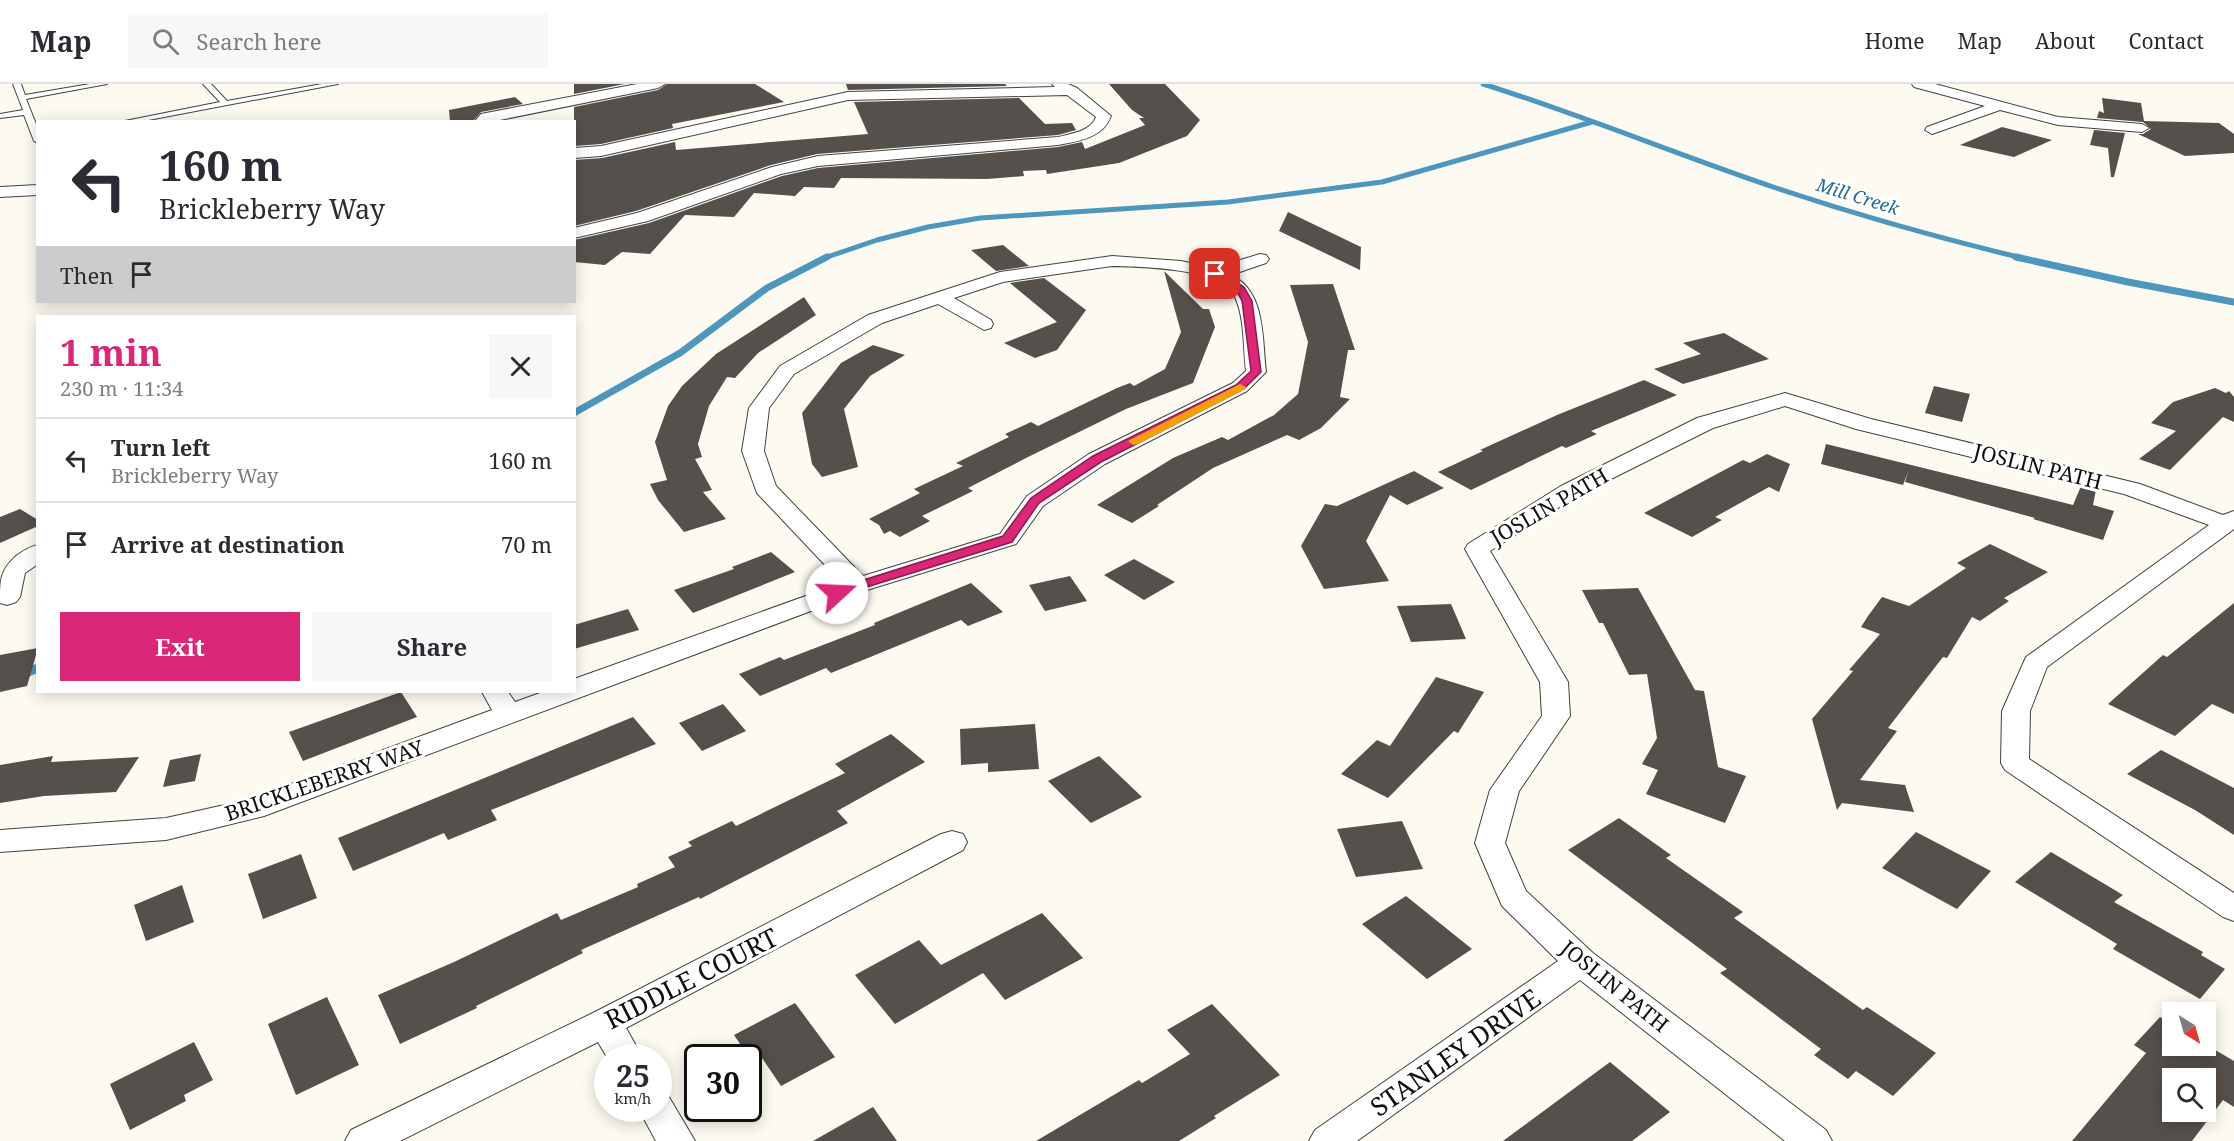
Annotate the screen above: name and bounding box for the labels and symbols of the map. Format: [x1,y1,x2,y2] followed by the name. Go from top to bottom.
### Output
[1813,172,1903,220] water label: Mill Creek
[1189,248,1240,299] pin
[1970,436,2105,495] street label: JOSLIN PATH
[1484,461,1613,551] street label: JOSLIN PATH
[805,561,869,625] position arrow
[221,733,428,827] street label: BRICKLEBERRY WAY
[598,919,784,1037] street label: RIDDLE COURT
[1554,933,1675,1038] street label: JOSLIN PATH
[1363,980,1547,1124] street label: STANLEY DRIVE
[2162,1002,2216,1056] north arrow
[684,1044,762,1122] speed limit sign: 30

